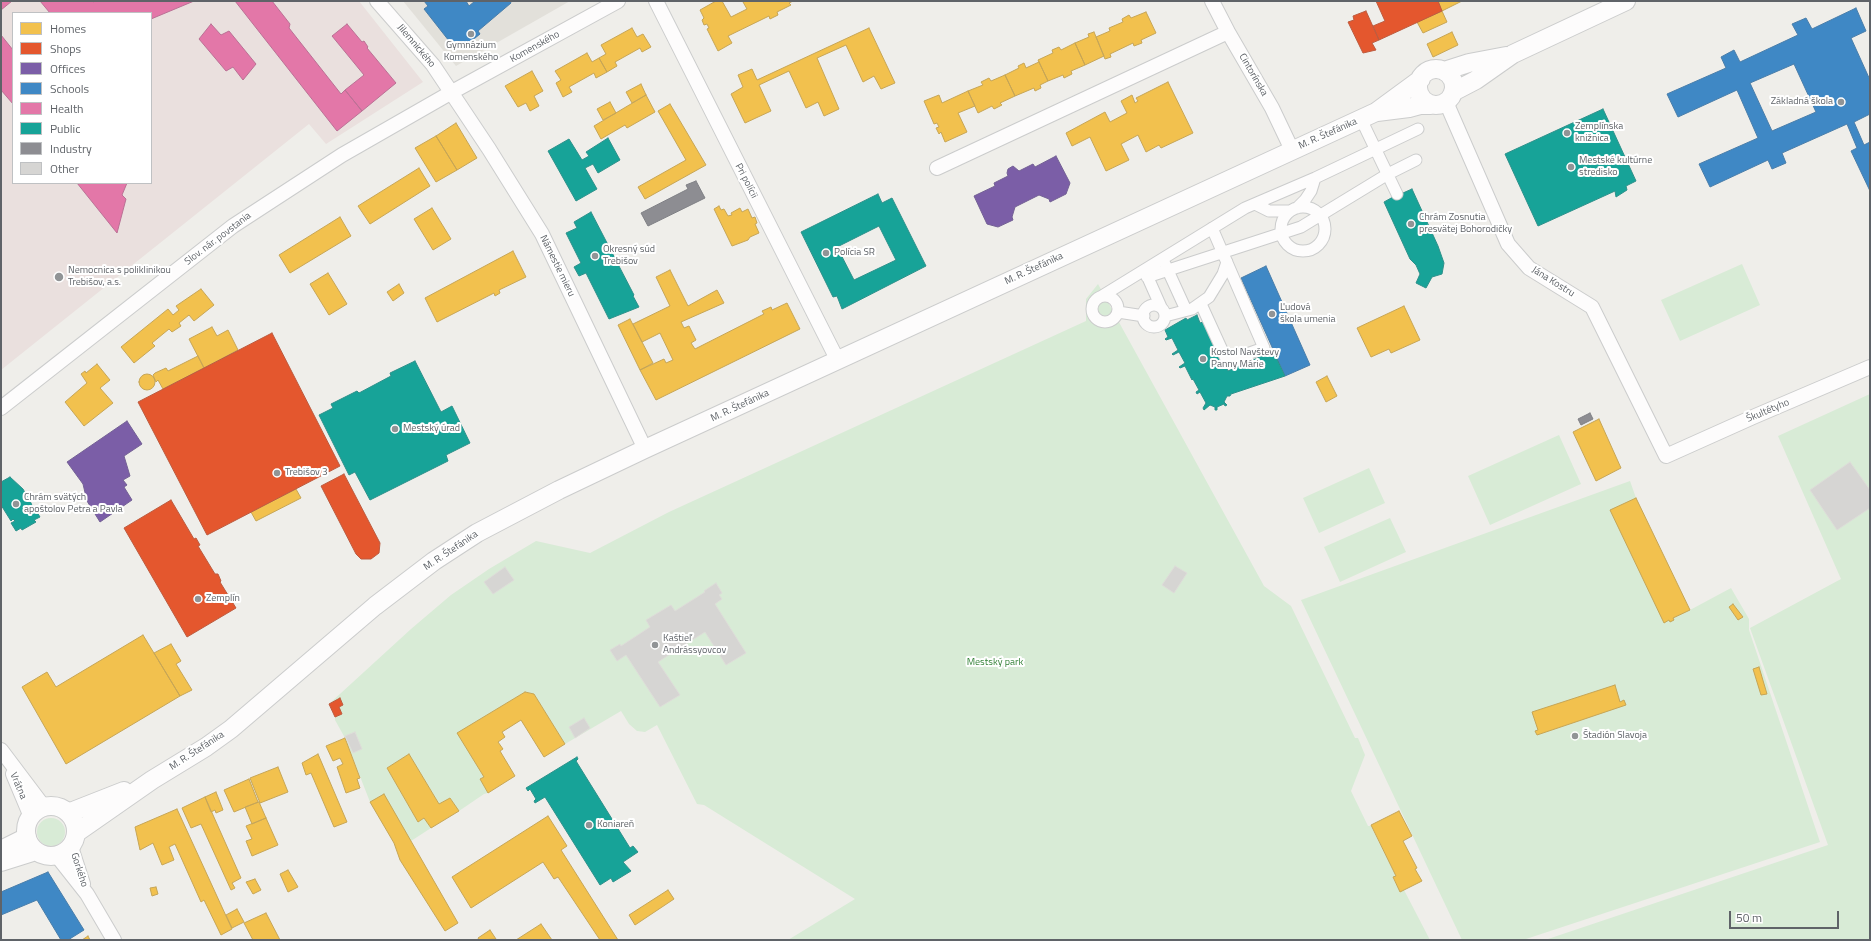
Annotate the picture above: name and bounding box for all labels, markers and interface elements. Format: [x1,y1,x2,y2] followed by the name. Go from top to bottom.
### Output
[12,12,152,184] legend
[50,19,86,38] text: Homes
[394,22,438,70] street label: Jilemnického
[466,29,476,39] marker: Gymnázium Komenského
[508,29,562,65] street label: Komenského
[50,39,81,58] text: Shops
[444,40,498,64] place label: Gymnázium Komenského
[1236,52,1270,98] street label: Cintorínska
[50,59,85,78] text: Offices
[50,79,89,98] text: Schools
[1771,96,1833,108] place label: Základná škola
[1836,97,1846,107] marker: Základná škola
[50,99,84,118] text: Health
[1297,116,1359,152] street label: M. R. Štefánika
[50,119,80,138] text: Public
[1575,121,1623,144] place label: Zemplínska knižnica
[1562,128,1572,138] marker: Zemplínska knižnica
[50,139,92,158] text: Industry
[1579,155,1652,178] place label: Mestské kultúrne stredisko
[50,159,79,178] text: Other
[732,162,760,200] street label: Pri polícii
[1566,162,1576,172] marker: Mestské kultúrne stredisko
[182,210,254,268] street label: Slov. nár. povstania
[1419,212,1512,236] place label: Chrám Zosnutia presvätej Bohorodičky
[1406,219,1416,229] marker: Chrám Zosnutia presvätej Bohorodičky
[537,233,577,299] street label: Námestie mieru
[603,244,655,268] place label: Okresný súd Trebišov
[834,247,875,259] place label: Polícia SR
[821,248,831,258] marker: Polícia SR
[1003,250,1065,288] street label: M. R. Štefánika
[590,251,600,261] marker: Okresný súd Trebišov
[1529,264,1577,300] street label: Jána Kostru
[68,265,171,288] place label: Nemocnica s poliklinikou Trebišov, a.s.
[53,271,65,283] marker: Nemocnica s poliklinikou Trebišov, a.s.
[1280,302,1335,326] place label: Ľudová škola umenia
[1267,309,1277,319] marker: Ľudová škola umenia
[1211,347,1279,370] place label: Kostol Navštevy Panny Márie
[1198,354,1208,364] marker: Kostol Navštevy Panny Márie
[709,387,771,425] street label: M. R. Štefánika
[1745,397,1791,425] street label: Škultétyho
[403,423,460,435] place label: Mestský úrad
[390,424,400,434] marker: Mestský úrad
[285,467,328,479] place label: Trebišov 3
[272,468,282,478] marker: Trebišov 3
[24,492,123,516] place label: Chrám svätých apoštolov Petra a Pavla
[11,499,21,509] marker: Chrám svätých apoštolov Petra a Pavla
[422,528,480,574] street label: M. R. Štefánika
[206,593,240,605] place label: Zemplín
[193,594,203,604] marker: Zemplín
[663,633,726,656] place label: Kaštieľ Andrássyovcov
[650,640,660,650] marker: Kaštieľ Andrássyovcov
[967,657,1023,669] park label: Mestský park
[167,729,227,773] street label: M. R. Štefánika
[1583,730,1647,742] place label: Štadión Slavoja
[1570,731,1580,741] marker: Štadión Slavoja
[7,771,29,801] street label: Vrátna
[597,819,634,831] place label: Koniareň
[584,820,594,830] marker: Koniareň
[68,851,90,889] street label: Gorkého
[1731,903,1841,929] scale bar
[1736,908,1762,927] text: 50 m

